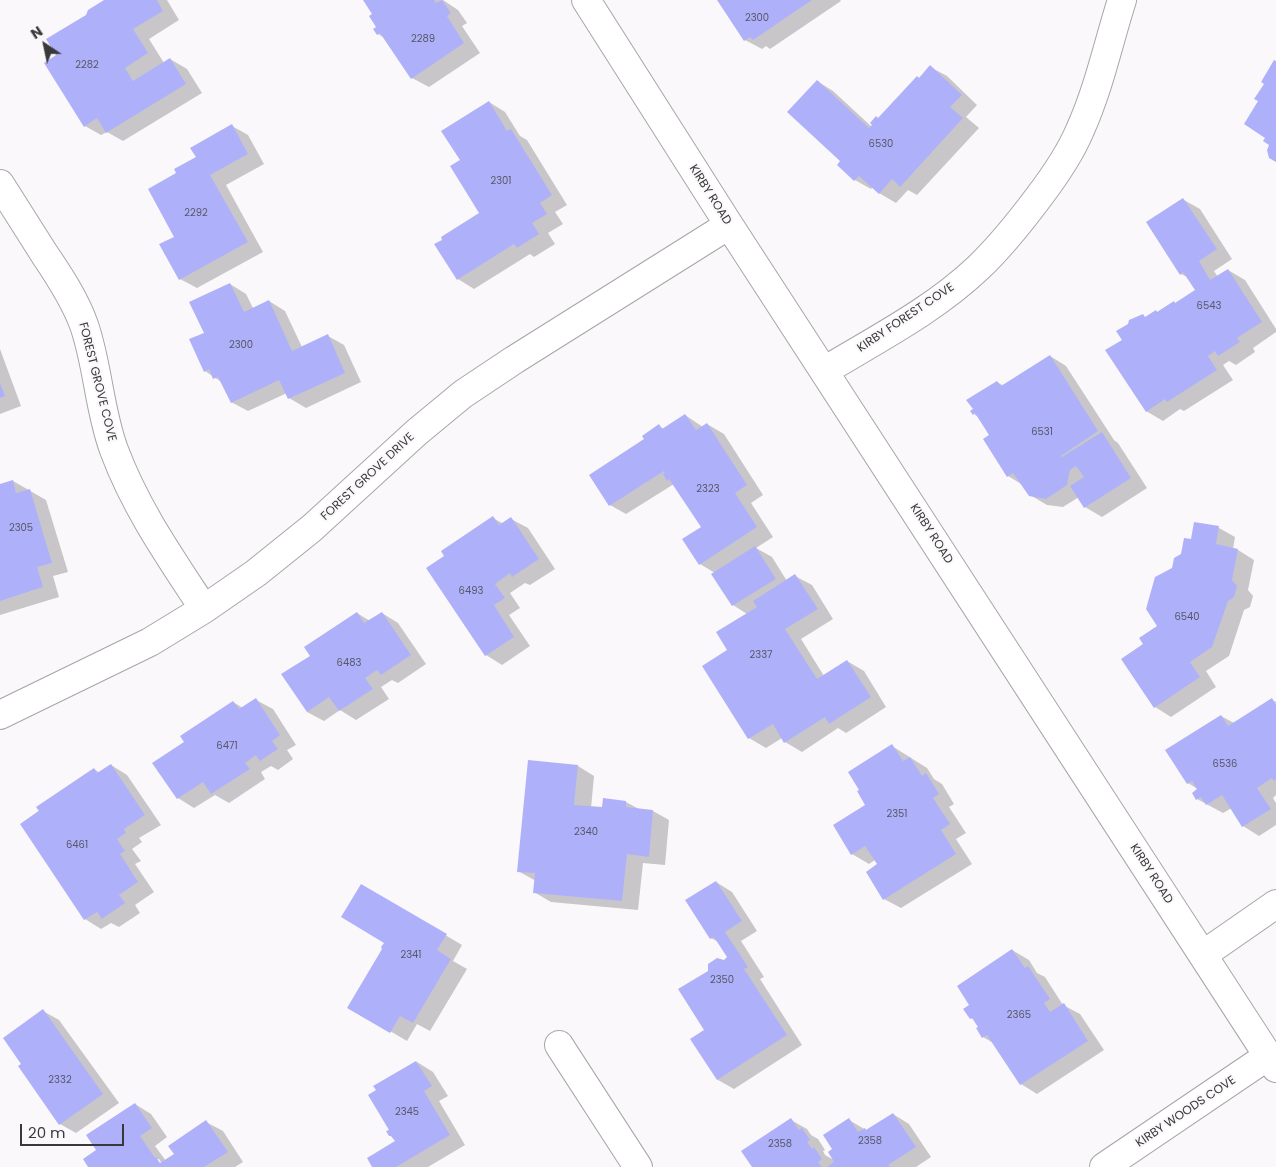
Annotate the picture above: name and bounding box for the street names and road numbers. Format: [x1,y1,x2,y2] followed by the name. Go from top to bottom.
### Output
[686,162,734,228] street label: KIRBY ROAD
[855,280,957,356] street label: KIRBY FOREST COVE
[75,321,119,443] street label: FOREST GROVE COVE
[318,430,418,524] street label: FOREST GROVE DRIVE
[906,501,956,567] street label: KIRBY ROAD
[1126,841,1176,907] street label: KIRBY ROAD
[1133,1073,1239,1151] street label: KIRBY WOODS COVE

